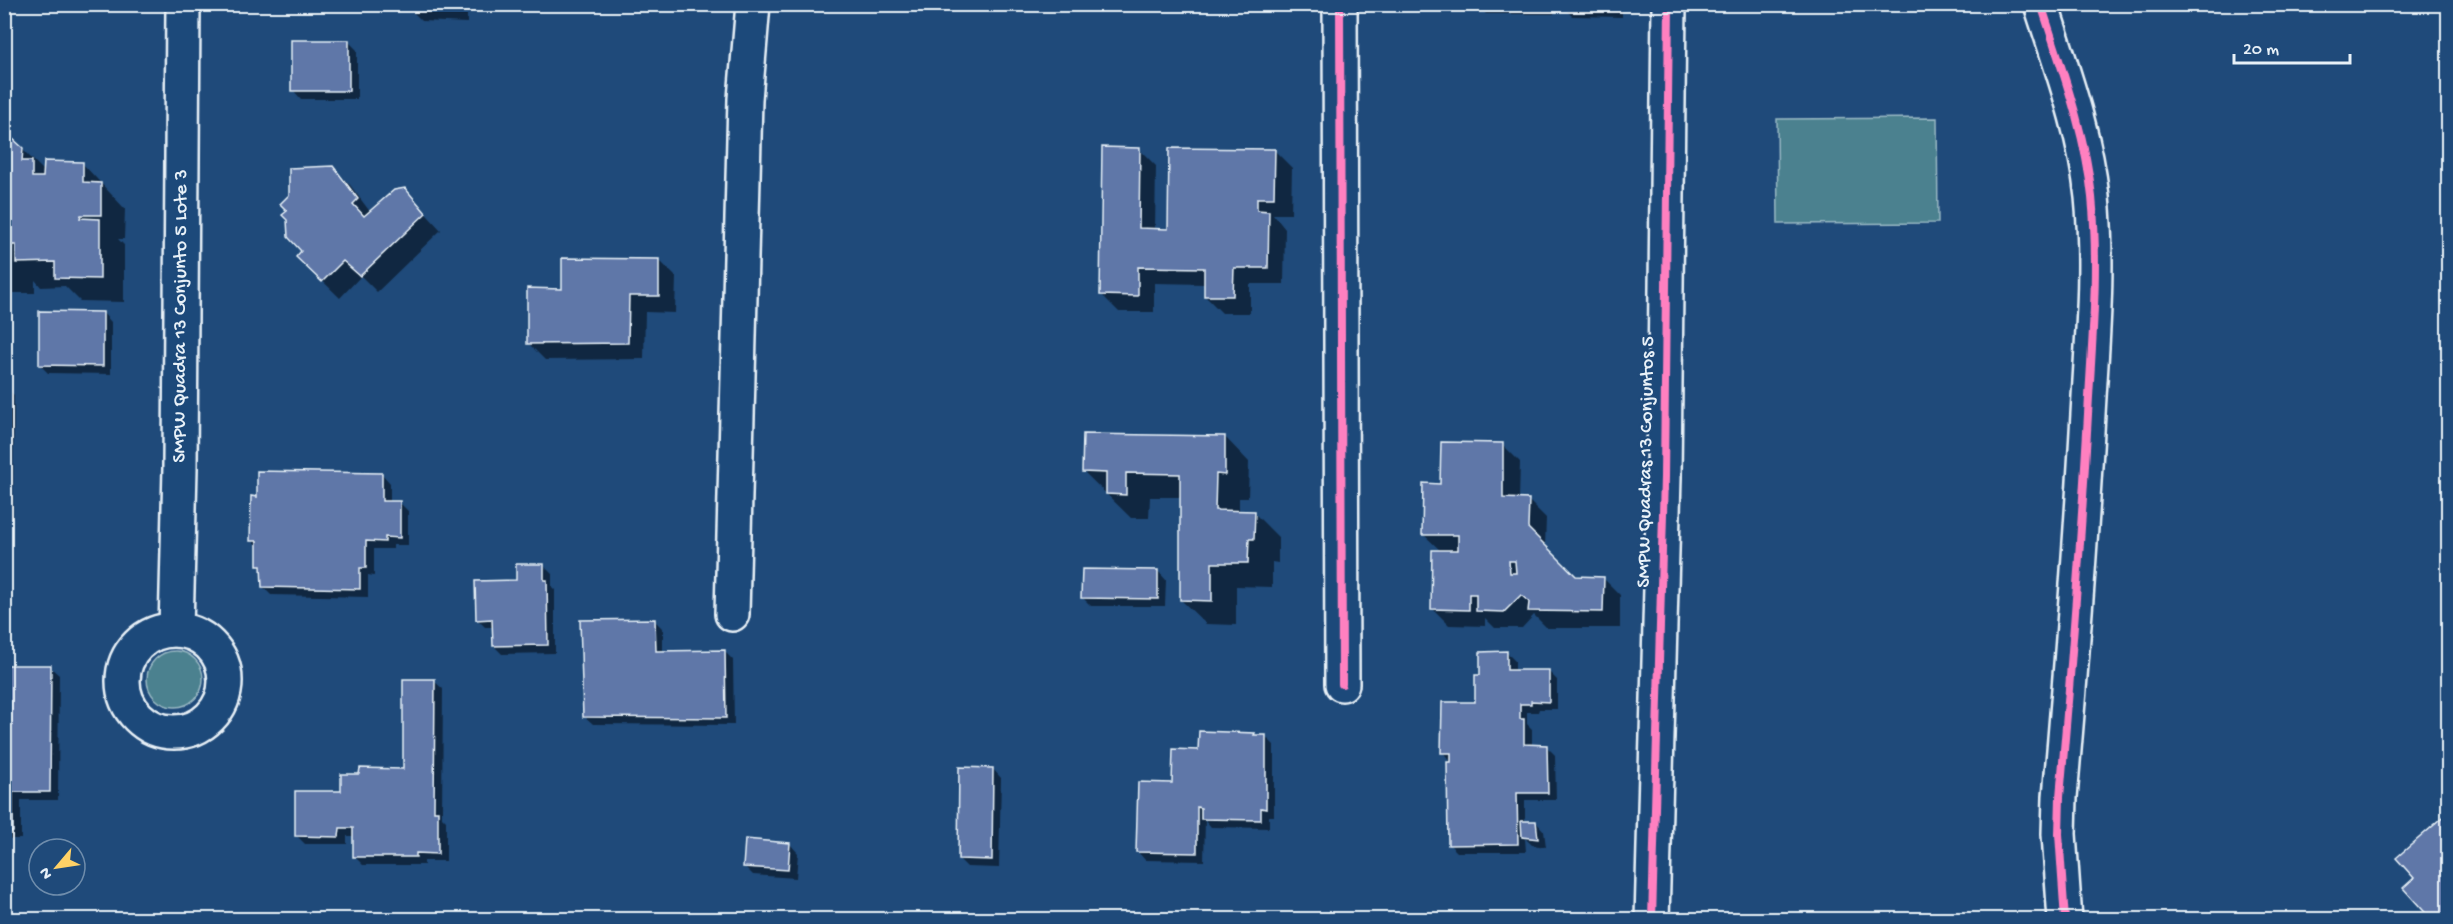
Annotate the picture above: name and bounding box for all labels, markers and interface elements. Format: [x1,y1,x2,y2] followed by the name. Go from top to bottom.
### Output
[2234,27,2350,65] scale bar
[2243,40,2279,61] text: 20 m
[169,169,193,463] street label: SMPW Quadra 13 Conjunto 5 Lote 3
[1633,336,1661,588] street label: SMPW Quadras 13 Conjuntos 5
[27,837,87,897] north arrow
[36,863,58,882] text: N

